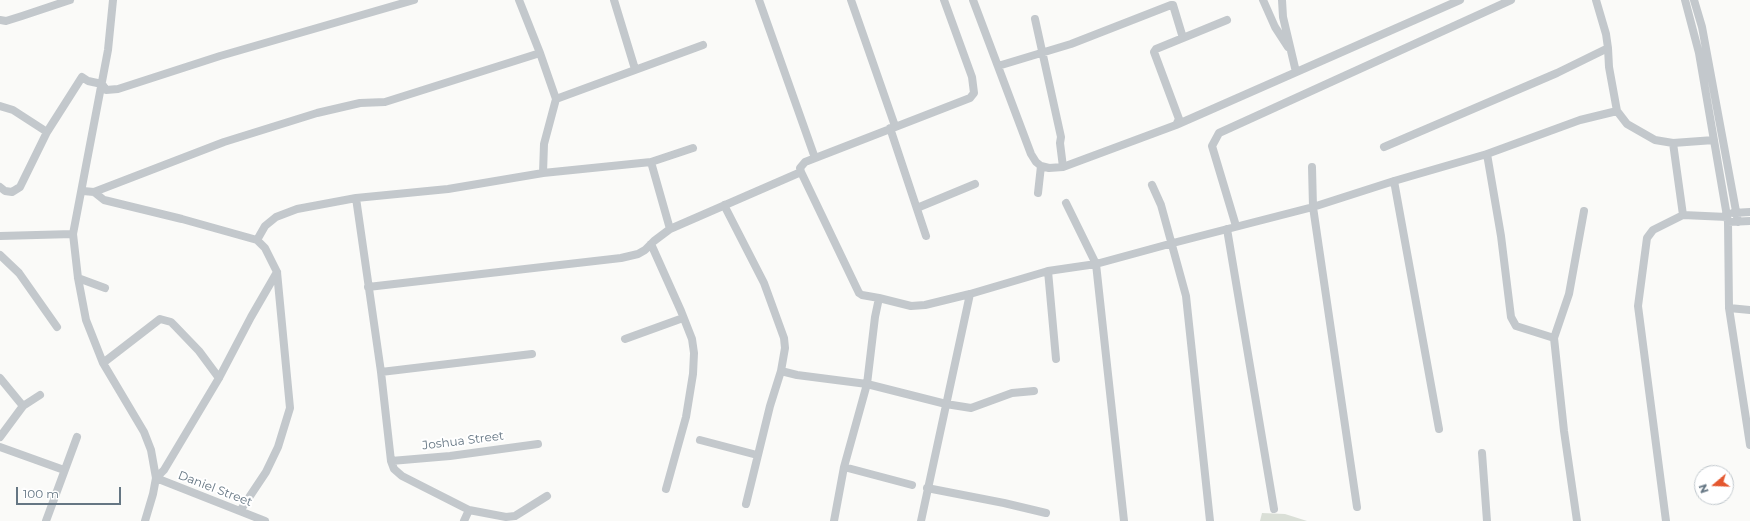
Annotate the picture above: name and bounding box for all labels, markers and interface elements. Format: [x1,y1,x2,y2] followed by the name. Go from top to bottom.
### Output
[421,429,505,453] street label: Joshua Street
[1694,465,1734,505] north arrow
[176,468,254,510] street label: Daniel Street
[18,479,123,505] scale bar
[1696,482,1712,495] text: N
[23,486,59,501] text: 100 m

